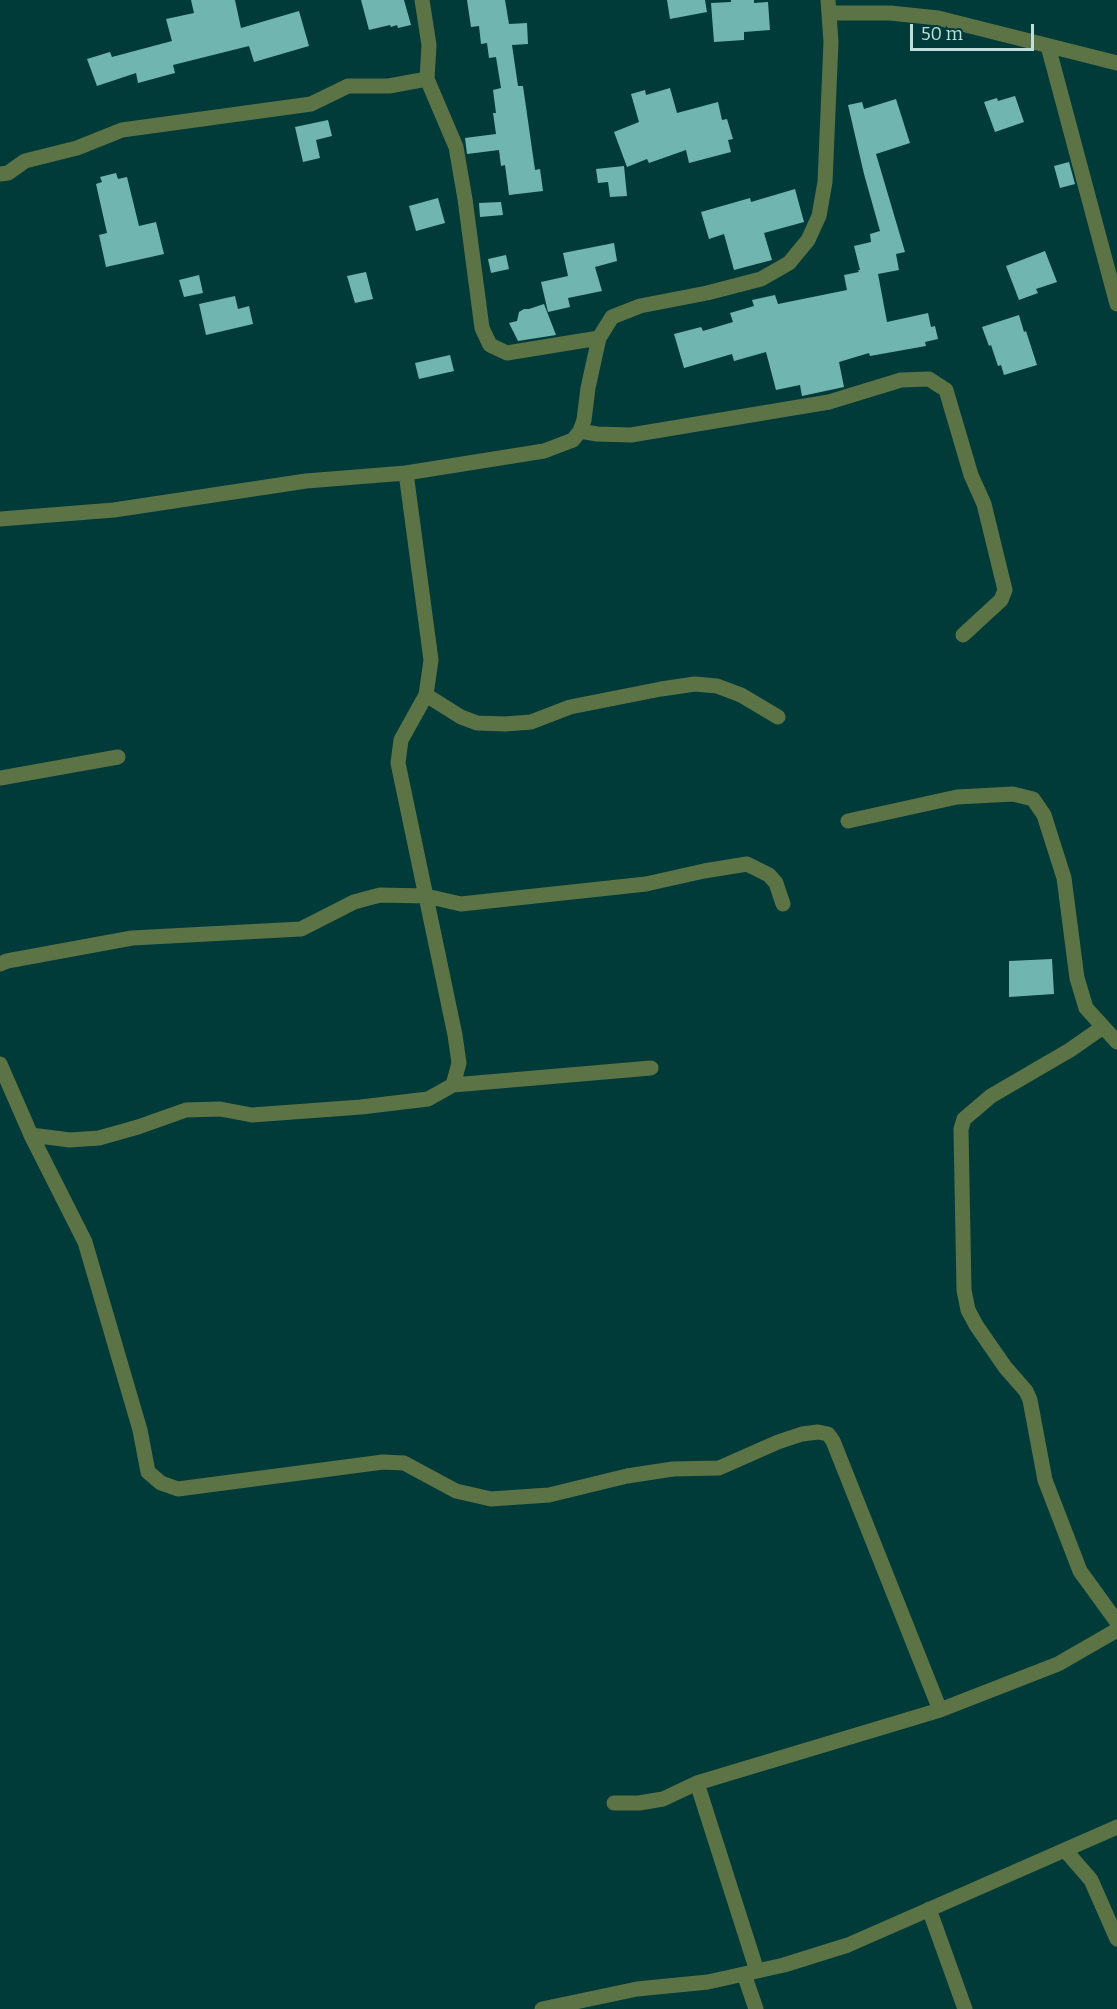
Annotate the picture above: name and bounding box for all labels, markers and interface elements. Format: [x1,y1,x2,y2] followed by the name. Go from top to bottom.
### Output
[913,12,1038,50] scale bar
[921,23,963,45] text: 50 m

